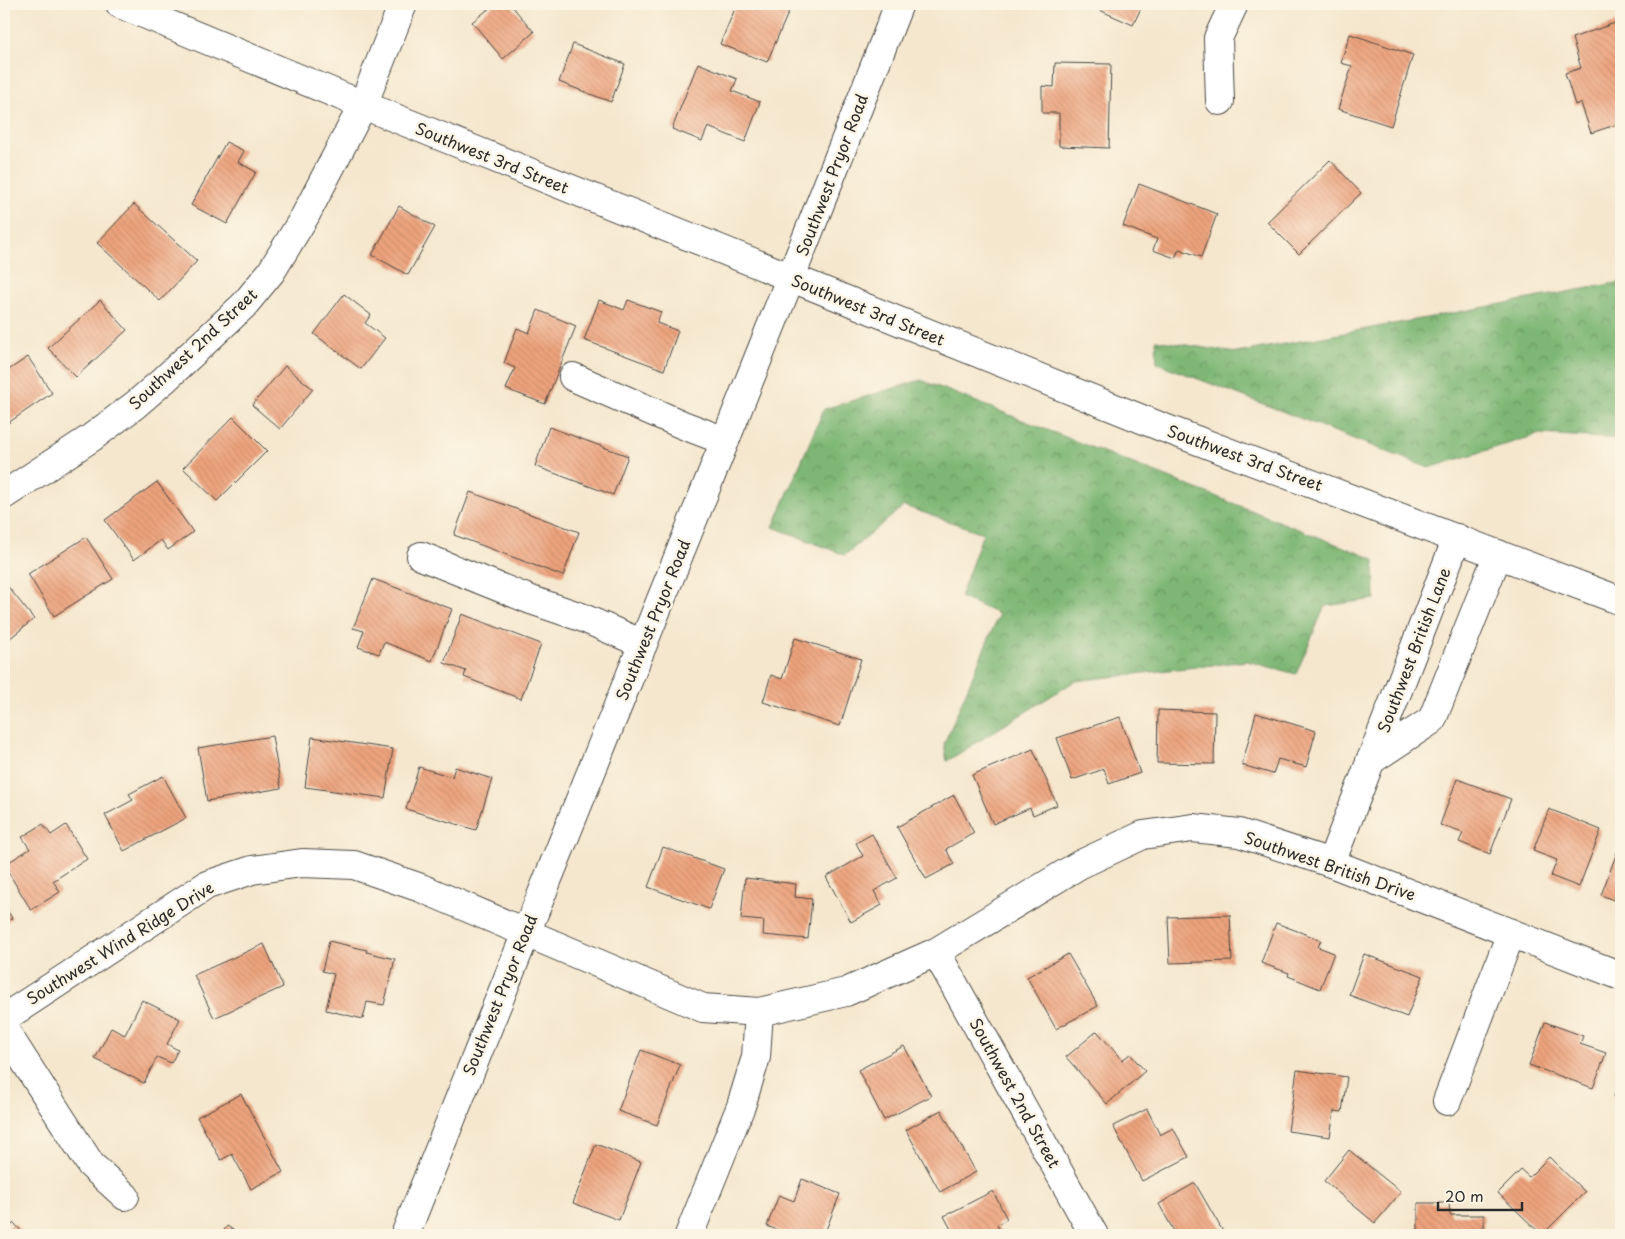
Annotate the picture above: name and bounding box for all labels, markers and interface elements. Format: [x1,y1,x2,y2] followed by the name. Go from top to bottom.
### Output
[789,90,873,259] street label: Southwest Pryor Road
[412,115,573,199] street label: Southwest 3rd Street
[788,267,949,351] street label: Southwest 3rd Street
[123,282,262,414] street label: Southwest 2nd Street
[1164,418,1327,496] street label: Southwest 3rd Street
[609,536,695,704] street label: Southwest Pryor Road
[1370,564,1456,736] street label: Southwest British Lane
[1241,824,1419,906] street label: Southwest British Drive
[21,875,218,1010] street label: Southwest Wind Ridge Drive
[456,911,542,1079] street label: Southwest Pryor Road
[965,1013,1067,1172] street label: Southwest 2nd Street
[1438,1179,1521,1211] scale bar
[1445,1184,1484,1207] text: 20 m

